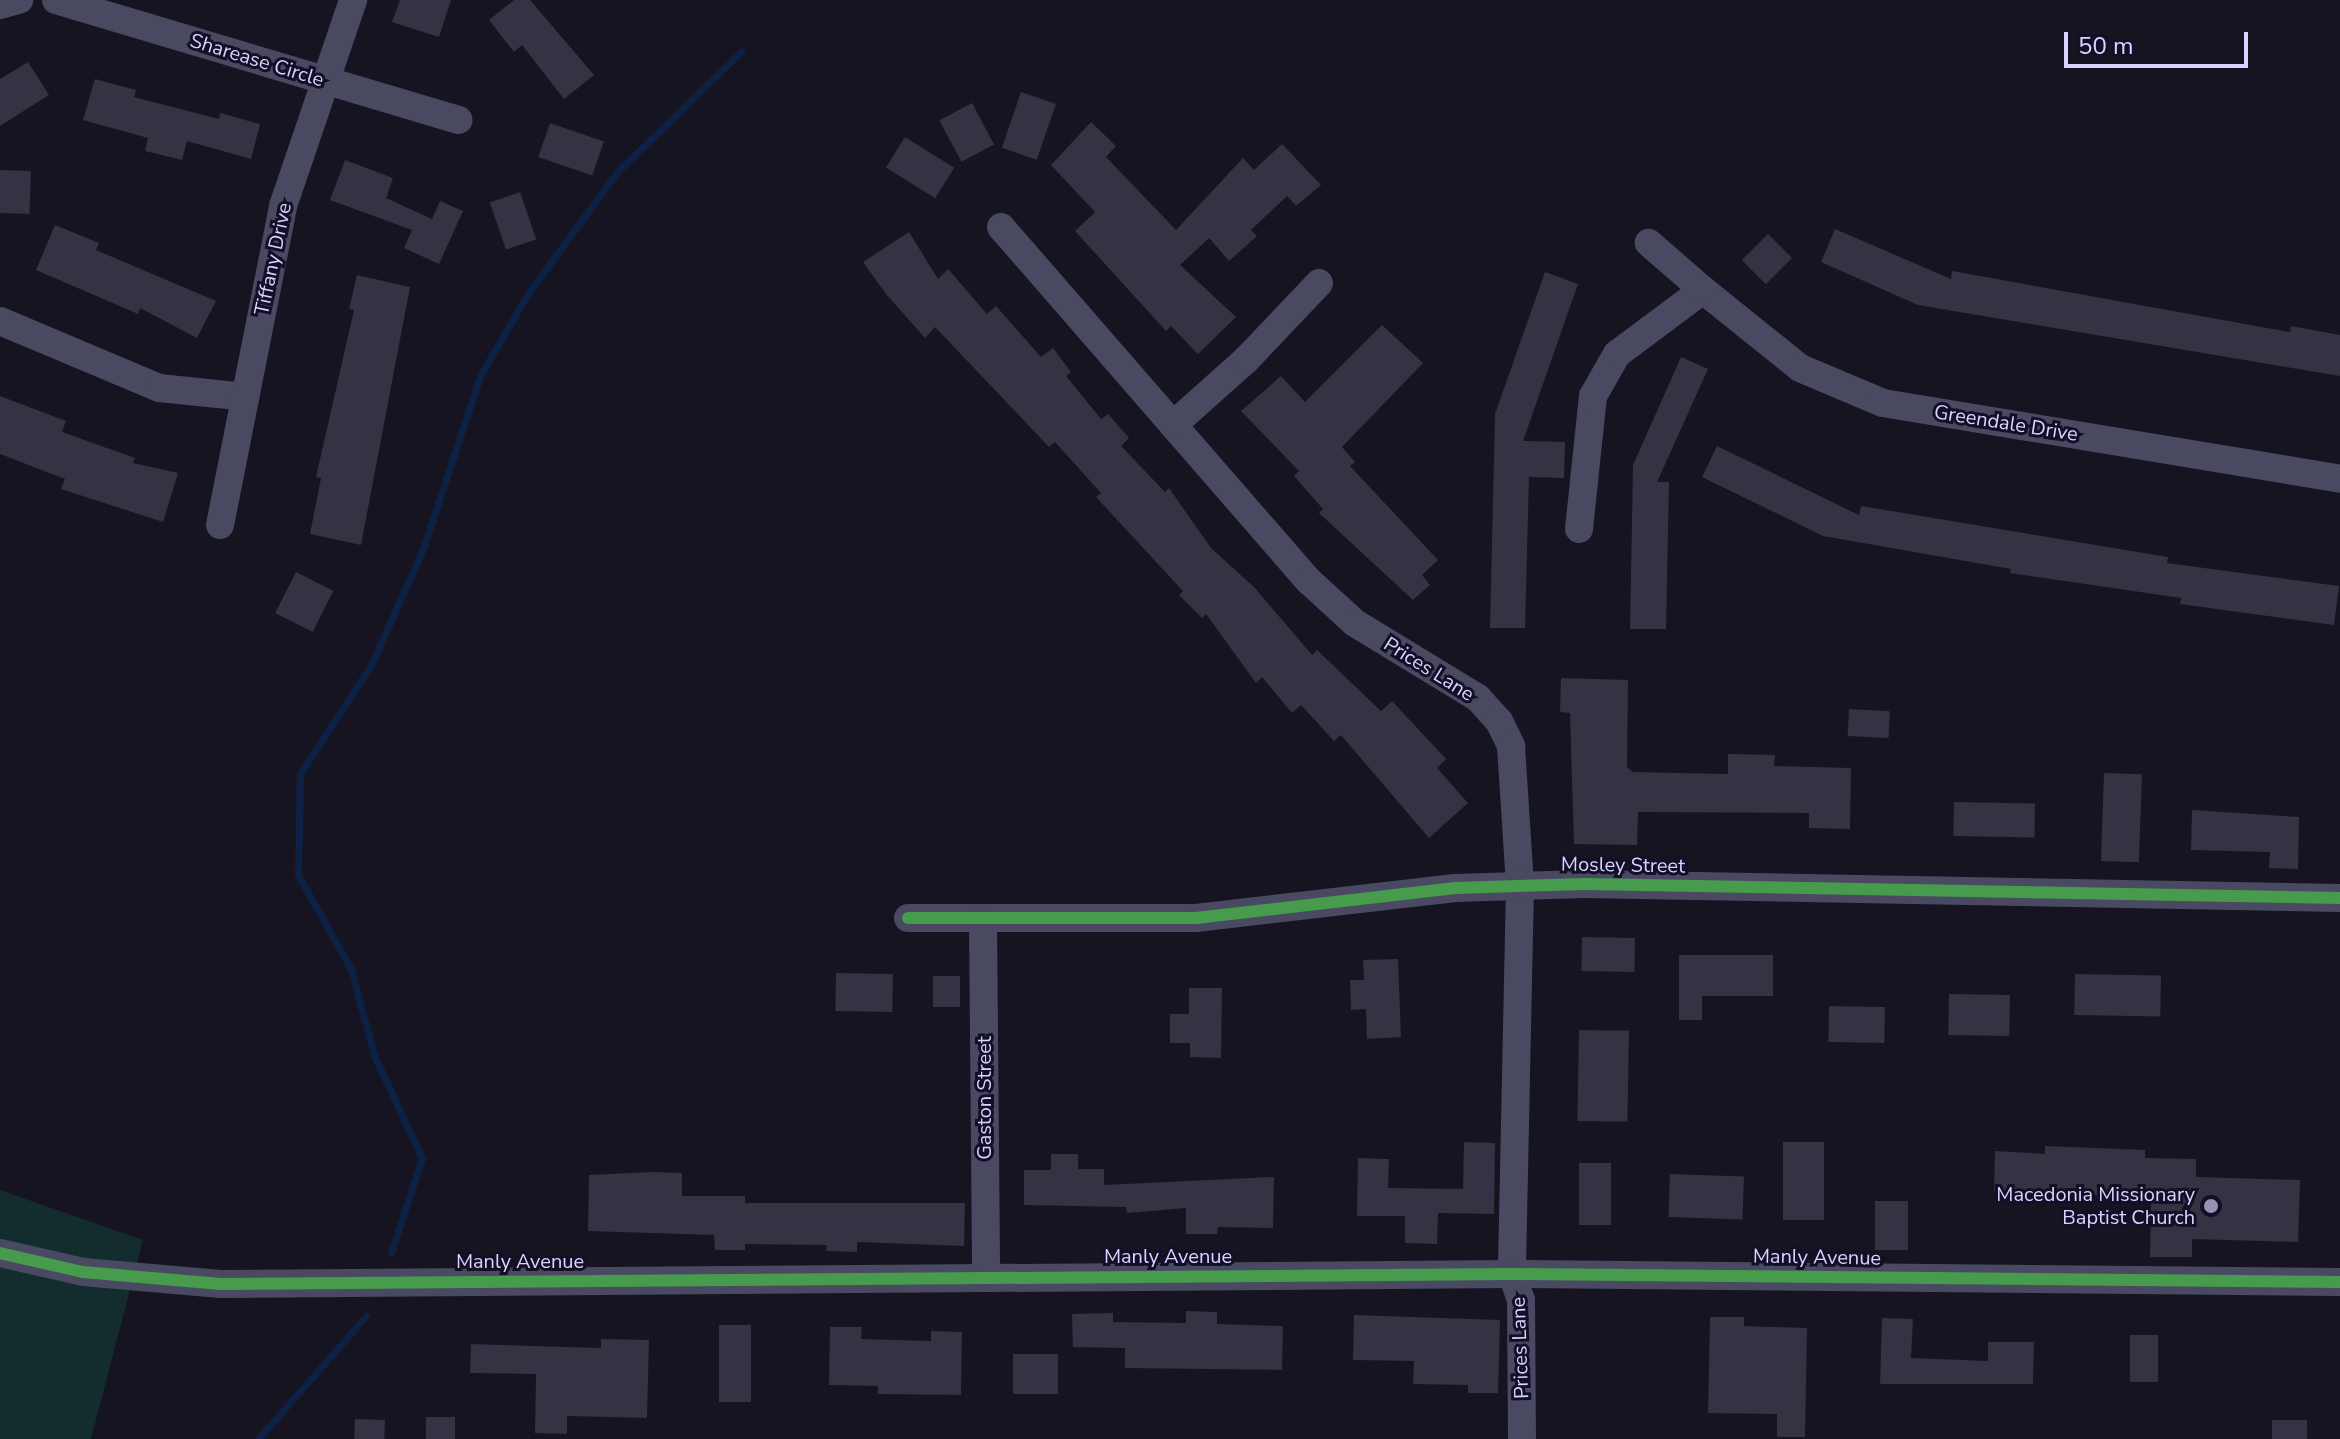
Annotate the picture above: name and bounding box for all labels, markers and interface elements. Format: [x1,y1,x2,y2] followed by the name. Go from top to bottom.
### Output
[2068,16,2252,66] scale bar
[187,28,327,92] street label: Sharease Circle
[2078,30,2134,62] text: 50 m
[249,201,297,317] street label: Tiffany Drive
[1932,400,2080,446] street label: Greendale Drive
[1379,632,1479,706] street label: Prices Lane
[1561,852,1685,878] street label: Mosley Street
[972,1036,996,1160] street label: Gaston Street
[1996,1182,2195,1229] place label: Macedonia Missionary Baptist Church
[2202,1197,2220,1215] marker: Macedonia Missionary Baptist Church
[1104,1244,1232,1268] street label: Manly Avenue
[1753,1244,1881,1270] street label: Manly Avenue
[456,1249,584,1273] street label: Manly Avenue
[1506,1297,1534,1399] street label: Prices Lane

